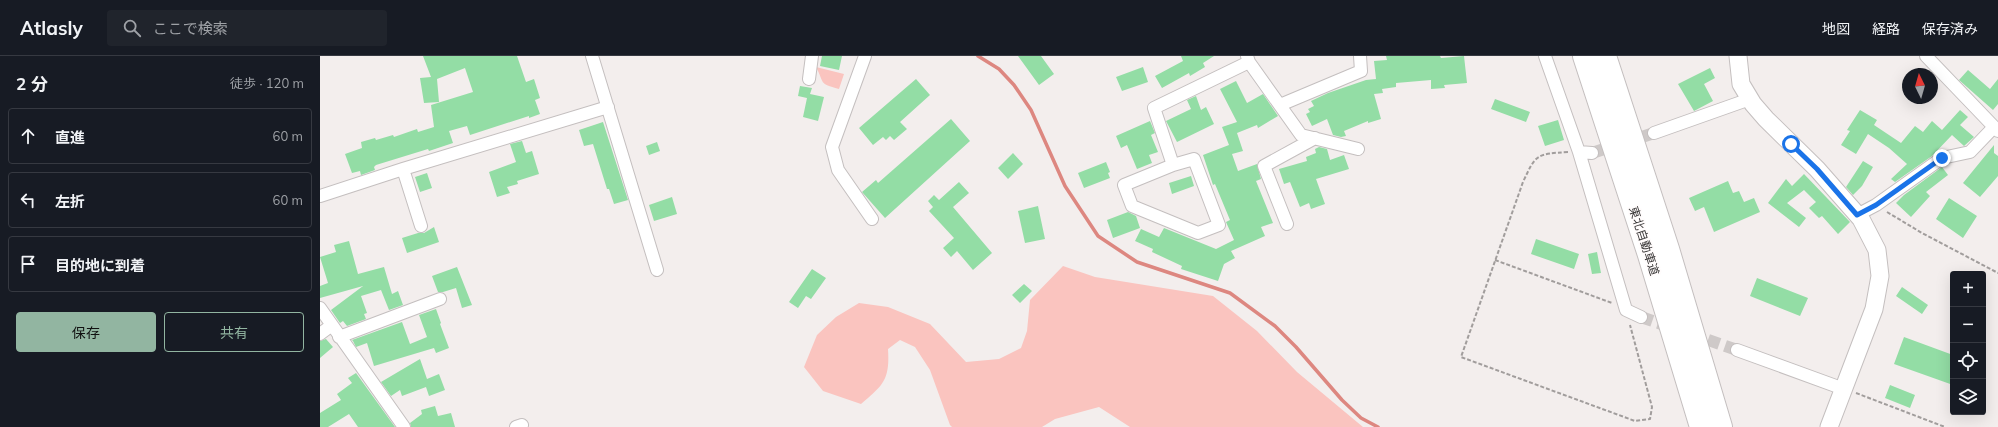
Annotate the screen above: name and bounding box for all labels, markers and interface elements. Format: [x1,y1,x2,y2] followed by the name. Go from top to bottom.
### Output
[107,10,387,46] search box
[20,16,83,40] text: Atlasly
[121,17,143,39] icon: search
[153,19,228,38] text: ここで検索
[1822,20,1850,38] text: 地図
[1872,20,1900,38] text: 経路
[1922,20,1978,38] text: 保存済み
[1902,68,1938,104] north arrow
[16,73,48,94] text: 2 分
[230,75,304,91] text: 徒歩 · 120 m
[17,125,39,147] icon: ahead
[55,128,85,147] text: 直進
[273,128,303,144] text: 60 m
[1782,135,1800,153] route start
[1933,149,1951,167] route end
[17,189,39,211] icon: left
[55,192,85,211] text: 左折
[273,192,303,208] text: 60 m
[1626,204,1663,277] street label: 東北自動車道
[17,253,39,275] icon: arrive
[55,256,145,275] text: 目的地に到着
[1950,271,1986,415] map controls
[1950,271,1986,307] button: +
[1950,307,1986,343] button: −
[16,312,156,352] button: 保存
[164,312,304,352] button: 共有
[1950,343,1986,379] button: locate
[1950,379,1986,415] button: layers

